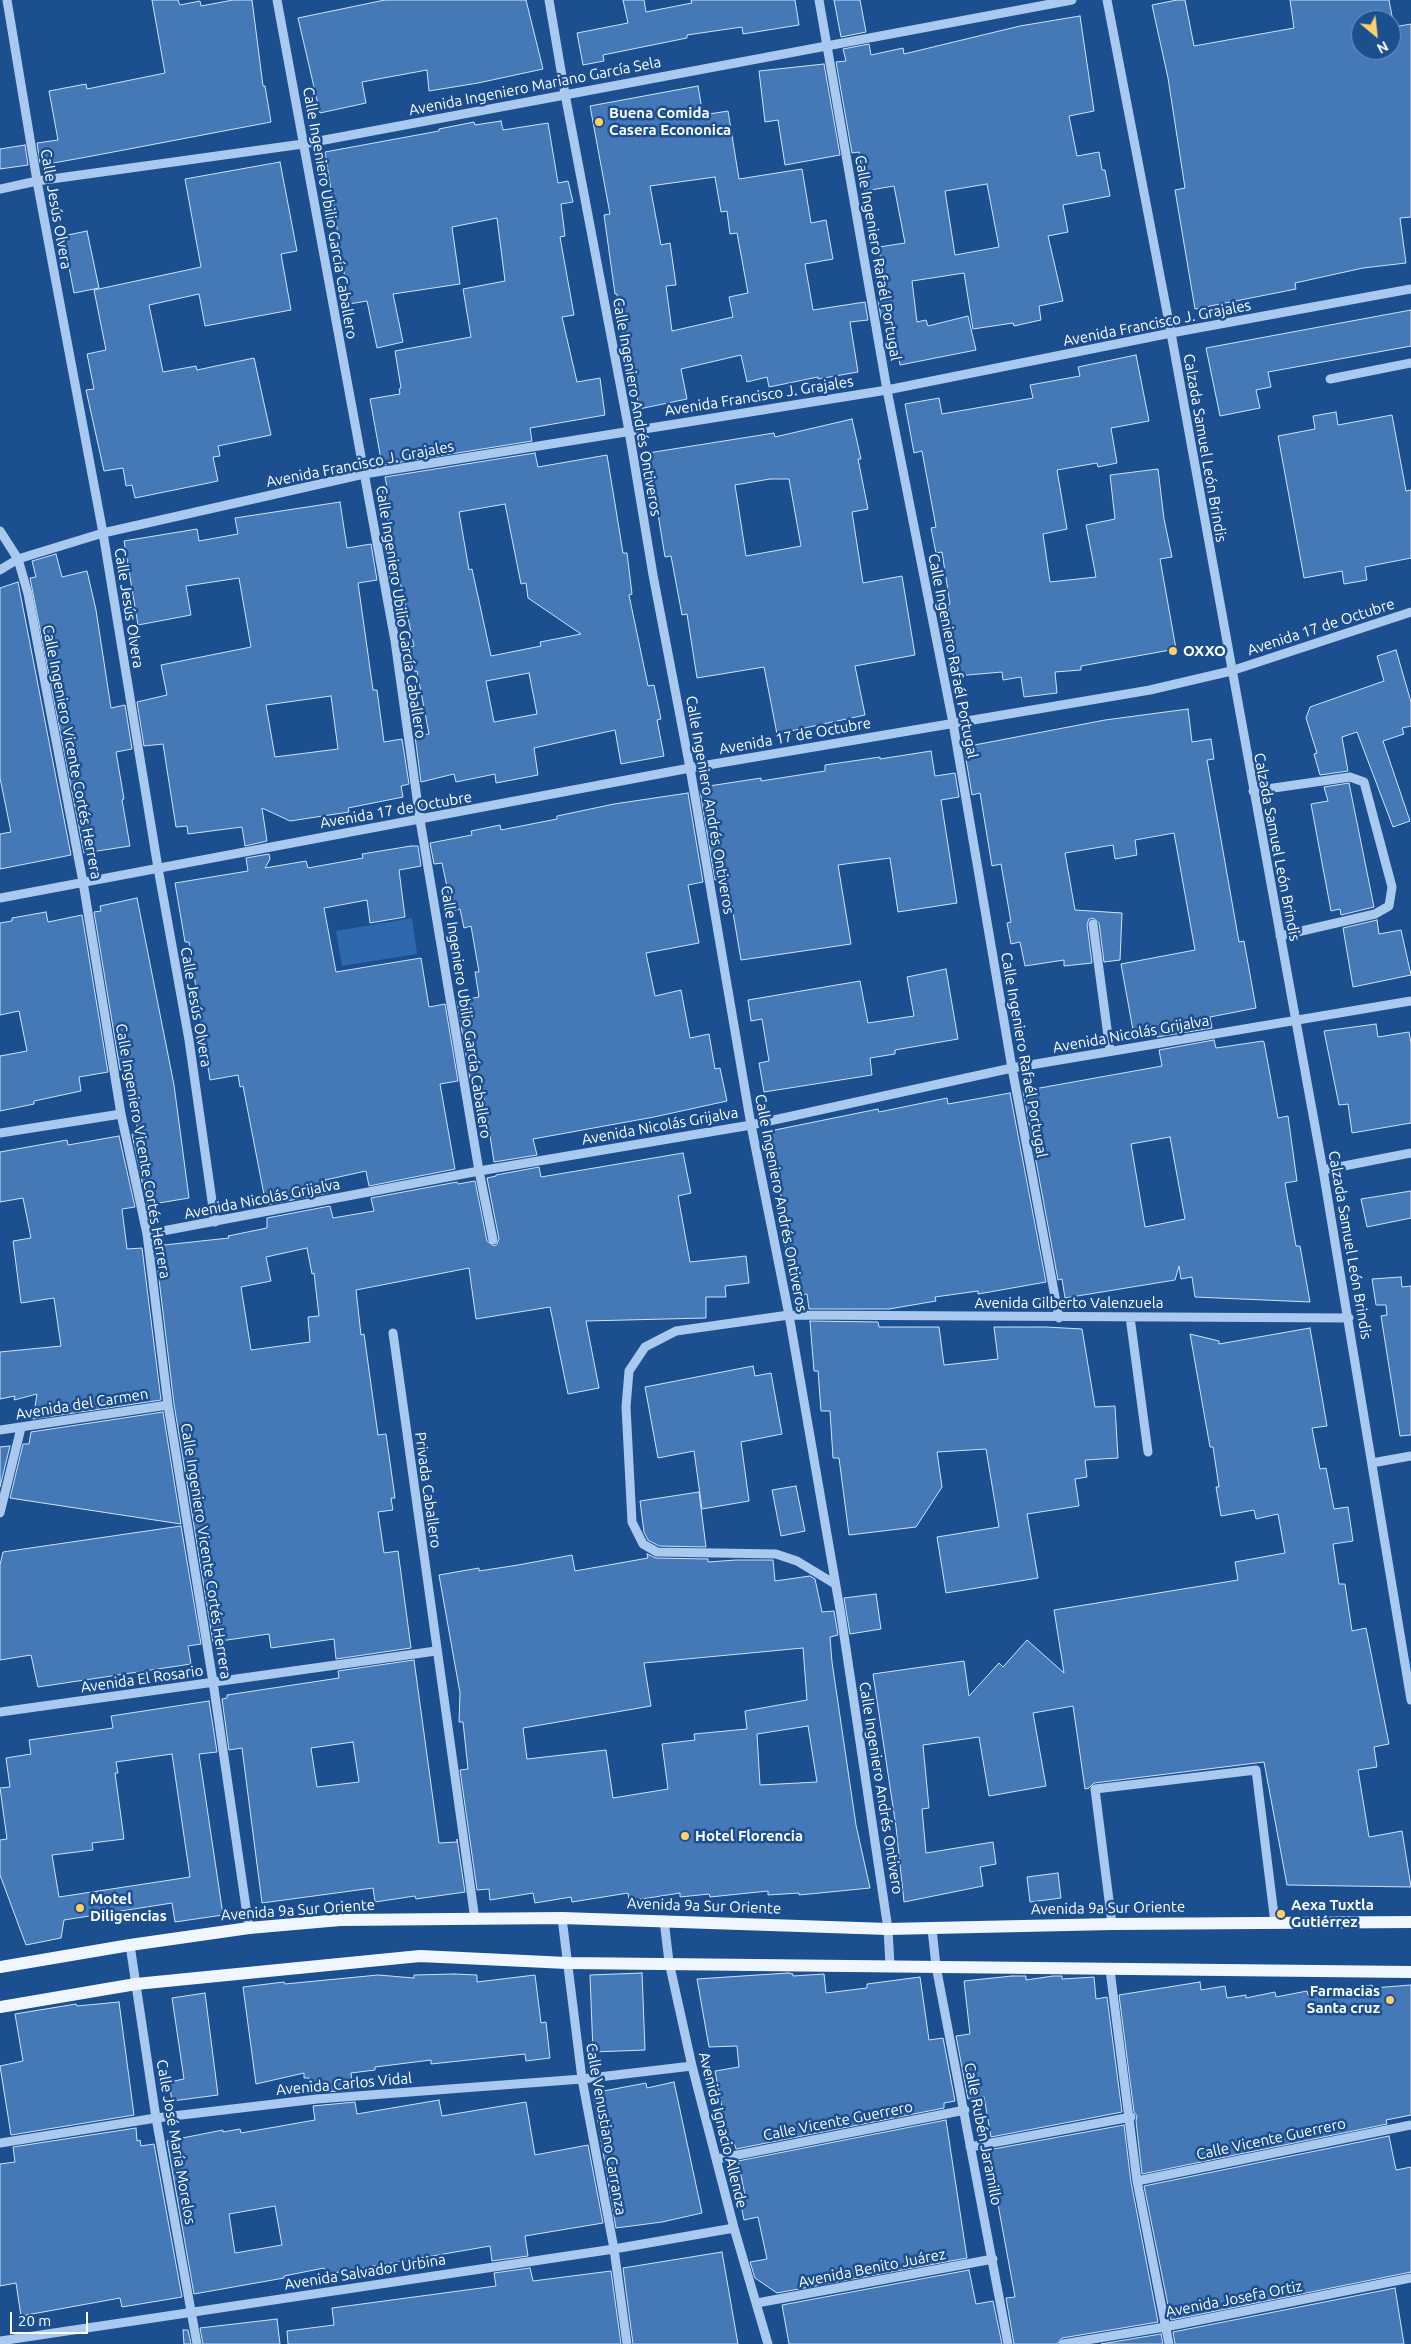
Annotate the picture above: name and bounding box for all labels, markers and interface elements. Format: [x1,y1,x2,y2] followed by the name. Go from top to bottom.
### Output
[1351,10,1401,60] north arrow
[1374,38,1391,57] text: N
[407,53,663,119] street label: Avenida Ingeniero Mariano García Sela
[299,86,361,340] street label: Calle Ingeniero Ubilio García Caballero
[609,104,731,139] place label: Buena Comida Casera Econonica
[593,116,605,128] marker: Buena Comida Casera Econonica
[37,148,75,270] street label: Calle Jesús Olvera
[851,154,905,362] street label: Calle Ingeniero Rafaél Portugal
[609,296,665,518] street label: Calle Ingeniero Andrés Ontiveros
[1062,296,1252,350] street label: Avenida Francisco J. Grajales
[1180,352,1230,544] street label: Calzada Samuel León Brindis
[663,372,855,420] street label: Avenida Francisco J. Grajales
[265,437,455,491] street label: Avenida Francisco J. Grajales
[372,484,430,740] street label: Calle Ingeniero Ubilio García Caballero
[111,547,147,669] street label: Calle Jesús Olvera
[924,552,982,760] street label: Calle Ingeniero Rafaél Portugal
[1245,595,1397,659] street label: Avenida 17 de Octubre
[38,623,106,881] street label: Calle Ingeniero Vicente Cortés Herrera
[1183,642,1226,660] place label: OXXO
[1167,645,1179,657] marker: OXXO
[682,694,738,916] street label: Calle Ingeniero Andrés Ontiveros
[718,714,872,758] street label: Avenida 17 de Octubre
[1250,751,1304,943] street label: Calzada Samuel León Brindis
[319,788,473,832] street label: Avenida 17 de Octubre
[437,884,495,1140] street label: Calle Ingeniero Ubilio García Caballero
[177,946,215,1068] street label: Calle Jesús Olvera
[997,951,1051,1159] street label: Calle Ingeniero Rafaél Portugal
[1051,1011,1211,1057] street label: Avenida Nicolás Grijalva
[112,1022,174,1280] street label: Calle Ingeniero Vicente Cortés Herrera
[751,1093,811,1313] street label: Calle Ingeniero Andrés Ontiveros
[580,1103,740,1149] street label: Avenida Nicolás Grijalva
[1325,1149,1375,1341] street label: Calzada Samuel León Brindis
[182,1175,342,1223] street label: Avenida Nicolás Grijalva
[975,1294,1163,1312] street label: Avenida Gilberto Valenzuela
[14,1385,150,1423] street label: Avenida del Carmen
[177,1422,235,1680] street label: Calle Ingeniero Vicente Cortés Herrera
[411,1431,445,1549] street label: Privada Caballero
[80,1661,204,1697] street label: Avenida El Rosario
[855,1680,907,1896] street label: Calle Ingeniero Andrés Ontivero
[695,1827,803,1845] place label: Hotel Florencia
[679,1830,691,1842] marker: Hotel Florencia
[90,1890,167,1925] place label: Motel Diligencias
[627,1894,781,1918] street label: Avenida 9a Sur Oriente
[220,1896,376,1924] street label: Avenida 9a Sur Oriente
[1291,1896,1374,1931] place label: Aexa Tuxtla Gutiérrez
[1031,1898,1185,1918] street label: Avenida 9a Sur Oriente
[74,1902,86,1914] marker: Motel Diligencias
[1275,1908,1287,1920] marker: Aexa Tuxtla Gutiérrez
[1307,1982,1380,2017] place label: Farmacias Santa cruz
[1384,1994,1396,2006] marker: Farmacias Santa cruz
[582,2041,630,2217] street label: Calle Venustiano Carranza
[695,2050,751,2210] street label: Avenida Ignacio Allende
[153,2058,199,2226] street label: Calle José María Morelos
[960,2061,1006,2207] street label: Calle Rubén Jaramillo
[275,2069,413,2099] street label: Avenida Carlos Vidal
[761,2098,915,2144] street label: Calle Vicente Guerrero
[1195,2114,1347,2164] street label: Calle Vicente Guerrero
[797,2245,947,2291] street label: Avenida Benito Juárez
[283,2250,447,2294] street label: Avenida Salvador Urbina
[1164,2277,1304,2321] street label: Avenida Josefa Ortiz
[12,2302,90,2334] scale bar
[18,2312,51,2329] text: 20 m

